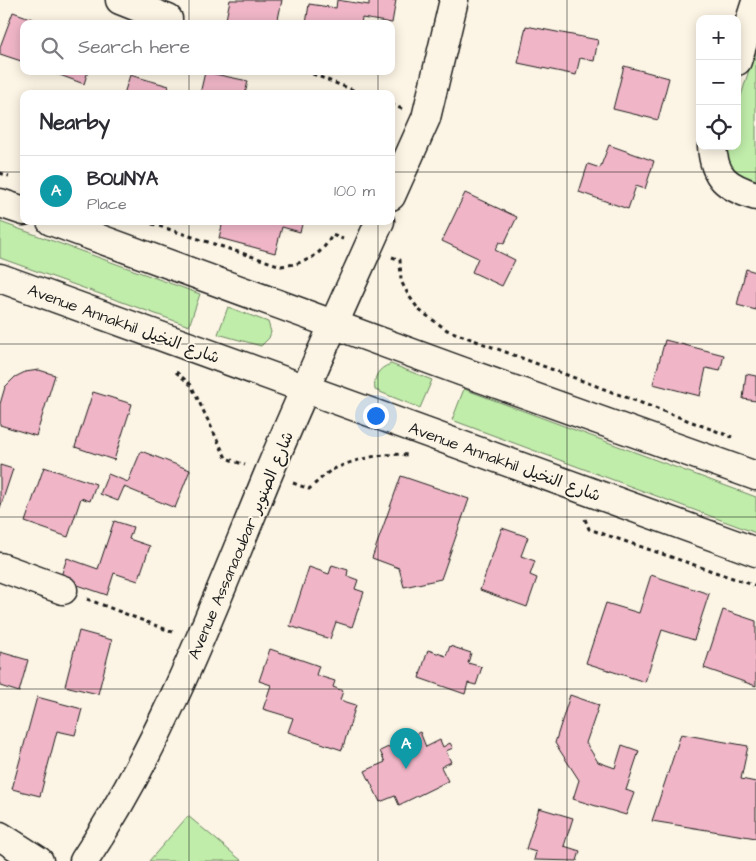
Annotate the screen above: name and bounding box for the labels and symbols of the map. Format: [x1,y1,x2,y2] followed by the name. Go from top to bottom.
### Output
[25,279,223,369] street label: Avenue Annakhil شارع النخيل
[363,403,389,429] your location
[406,417,604,507] street label: Avenue Annakhil شارع النخيل
[183,428,299,663] street label: Avenue Assanaoubar شارع الصنوبر
[390,728,422,769] pin: A

